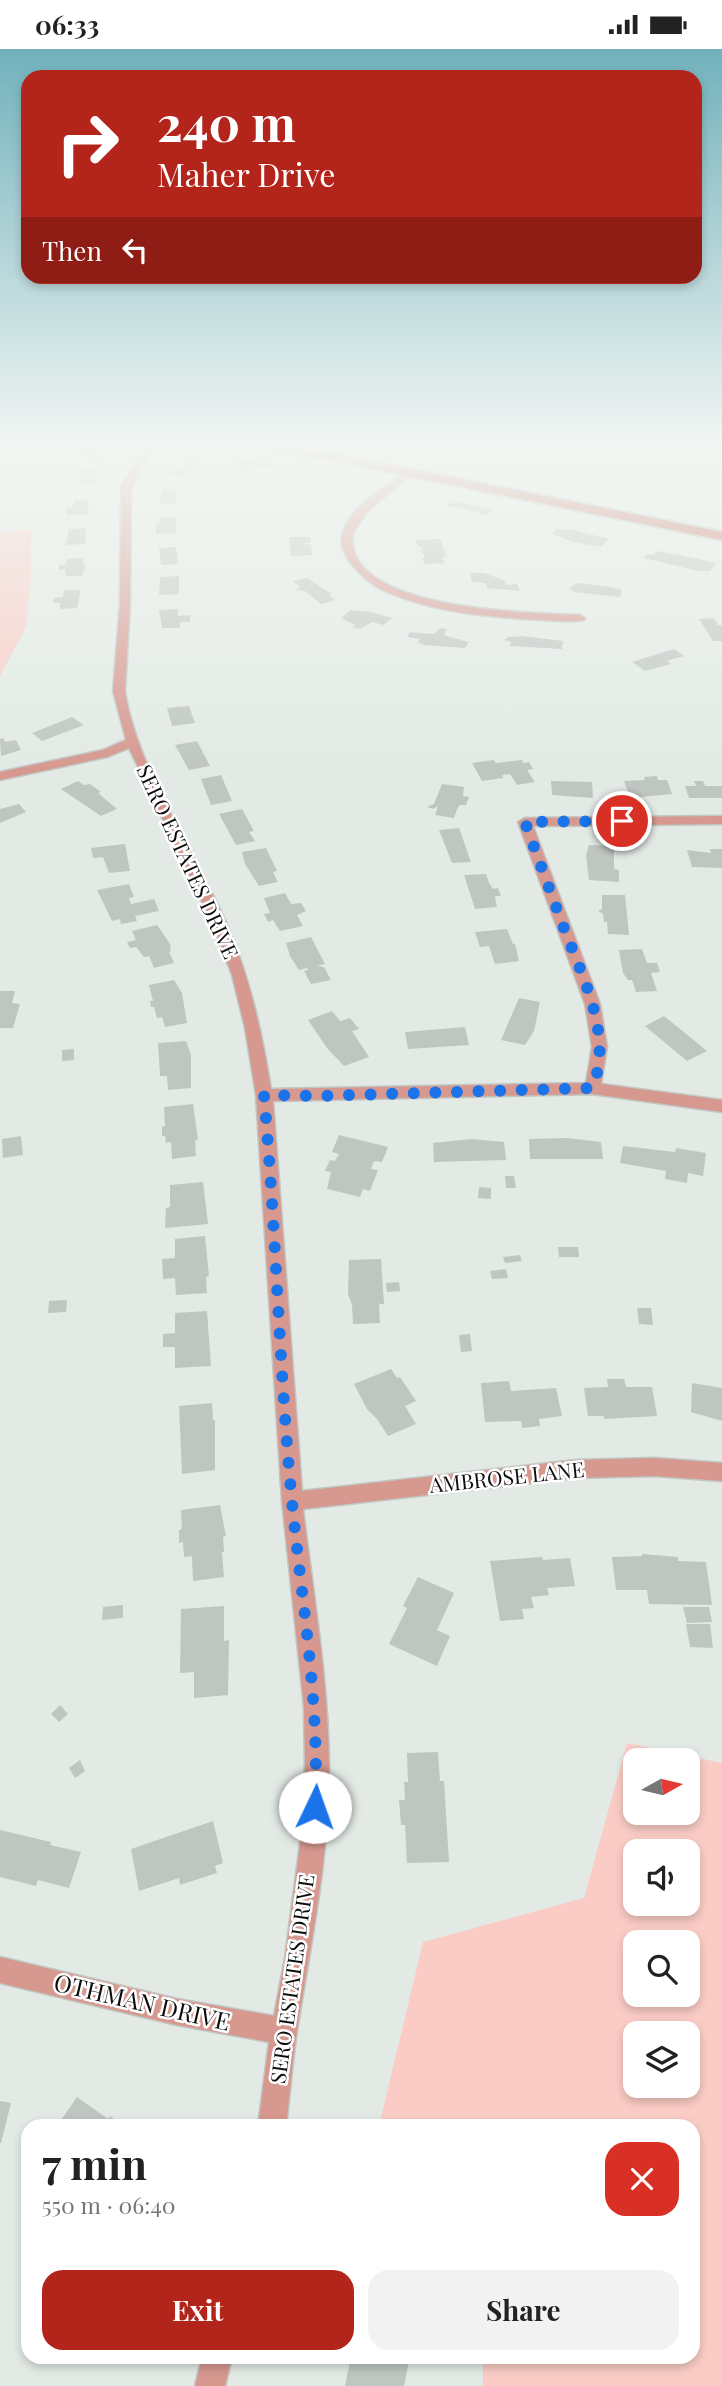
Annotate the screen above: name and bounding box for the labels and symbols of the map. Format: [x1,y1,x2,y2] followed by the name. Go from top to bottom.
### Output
[132,760,246,963] street label: SERO ESTATES DRIVE
[592,791,652,851] pin
[427,1454,586,1498] street label: AMBROSE LANE
[623,1748,700,1825] north arrow
[278,1770,352,1844] position arrow
[262,1872,320,2085] street label: SERO ESTATES DRIVE
[51,1965,234,2037] street label: OTHMAN DRIVE

